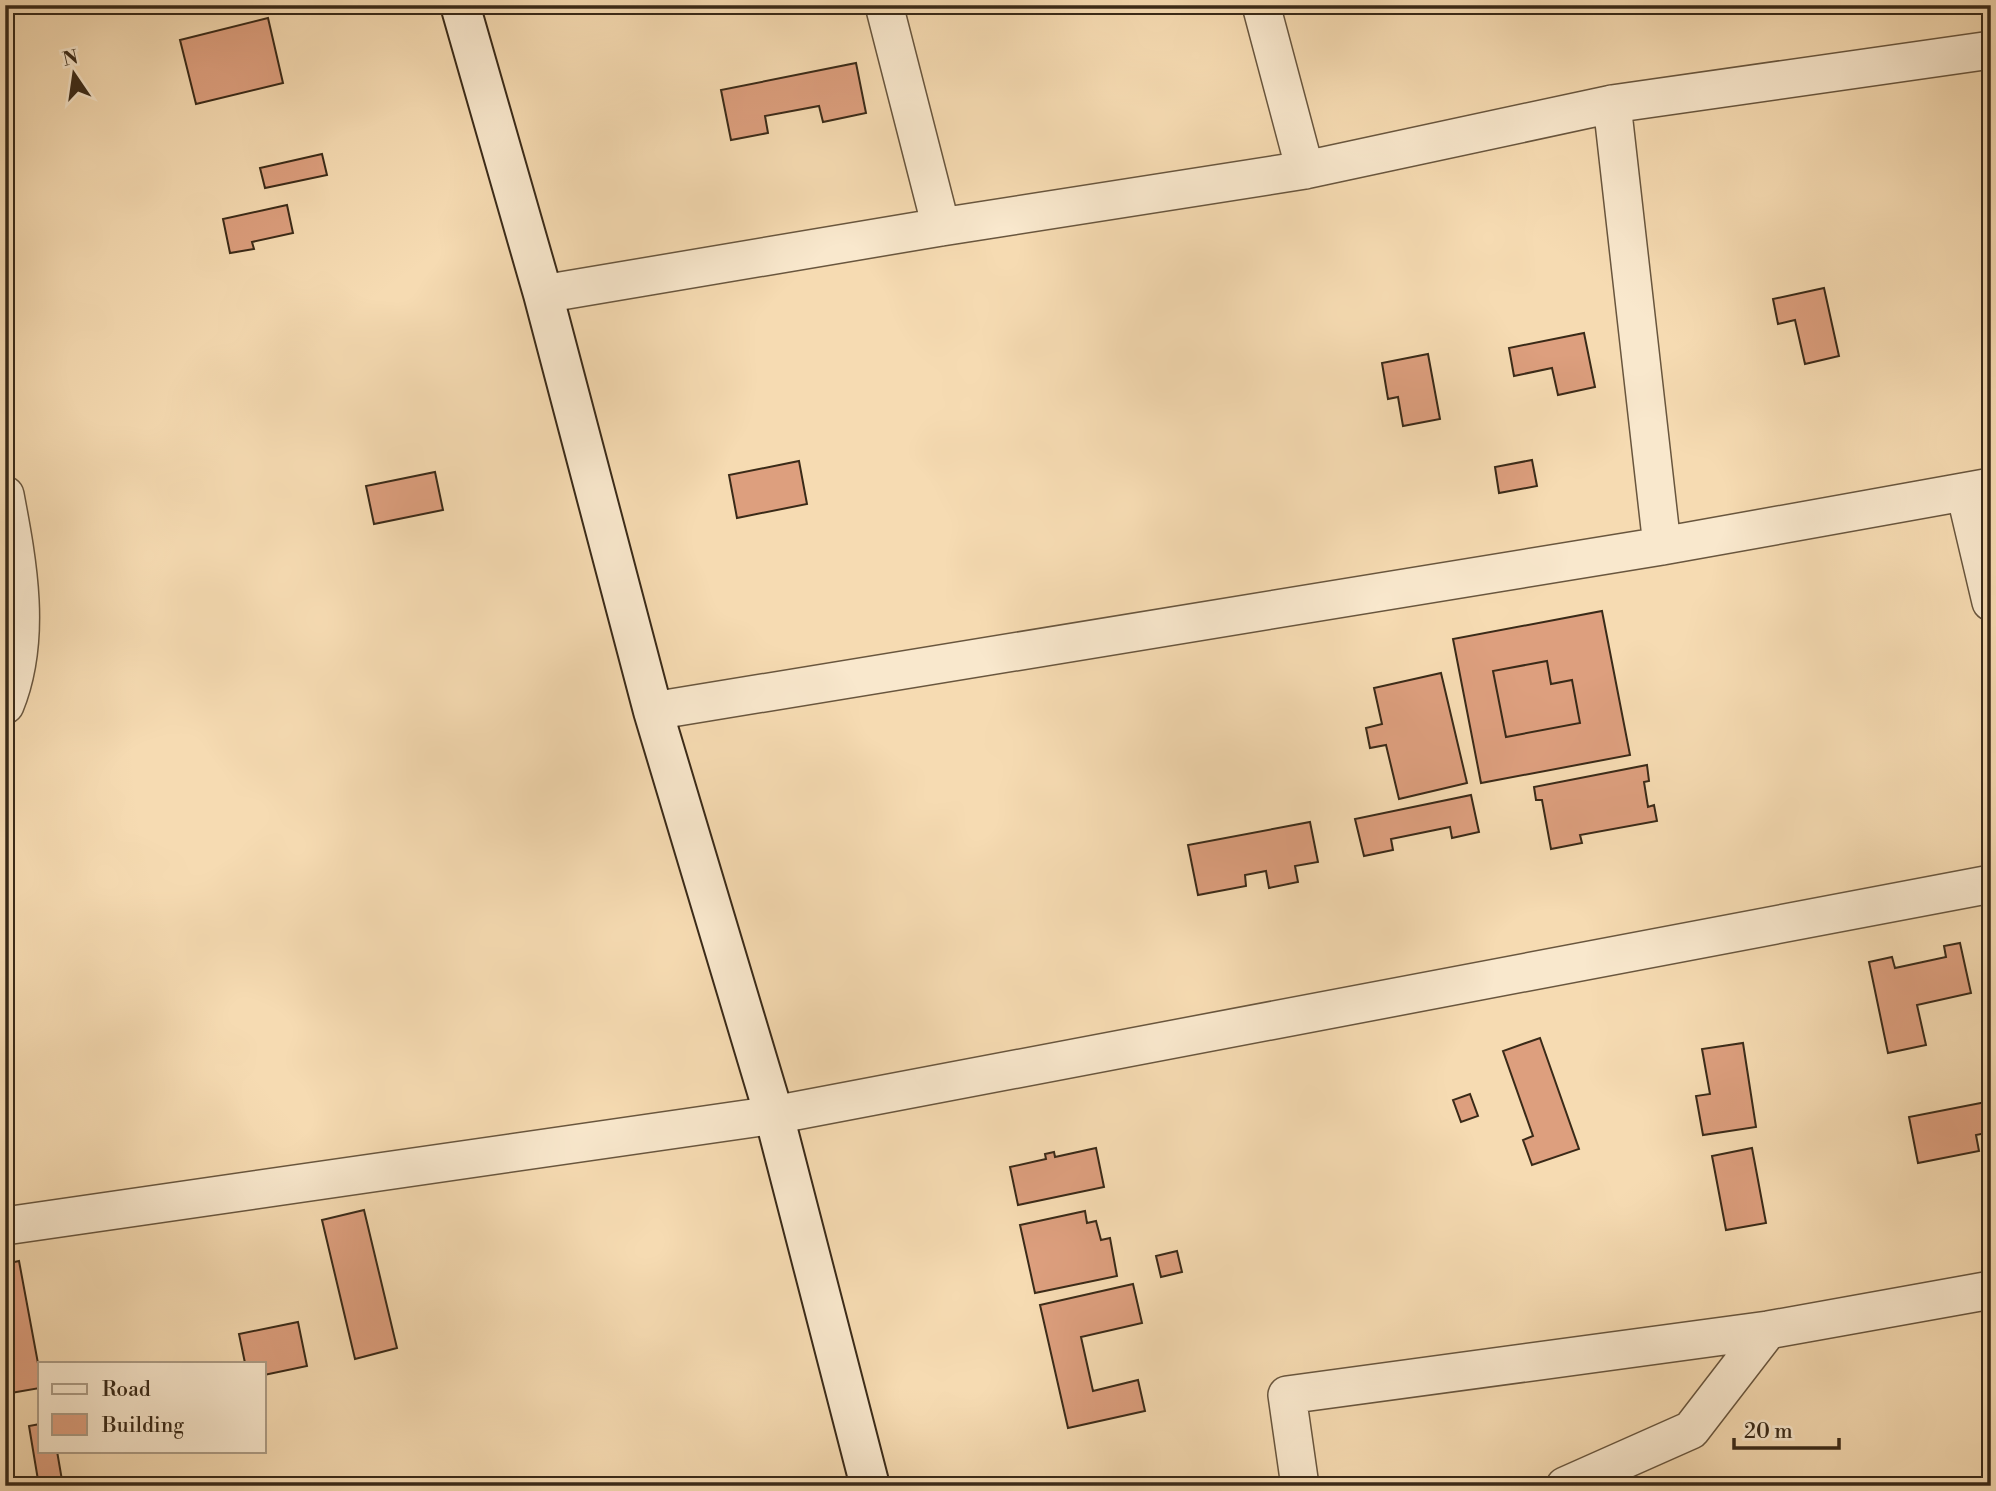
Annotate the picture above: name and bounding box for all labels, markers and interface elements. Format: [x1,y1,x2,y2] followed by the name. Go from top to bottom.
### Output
[38,38,108,108] north arrow
[60,45,80,72] text: N
[38,1362,266,1452] legend
[102,1377,151,1403] text: Road
[1734,1407,1839,1451] scale bar
[101,1413,184,1439] text: Building
[1744,1419,1793,1445] text: 20 m

